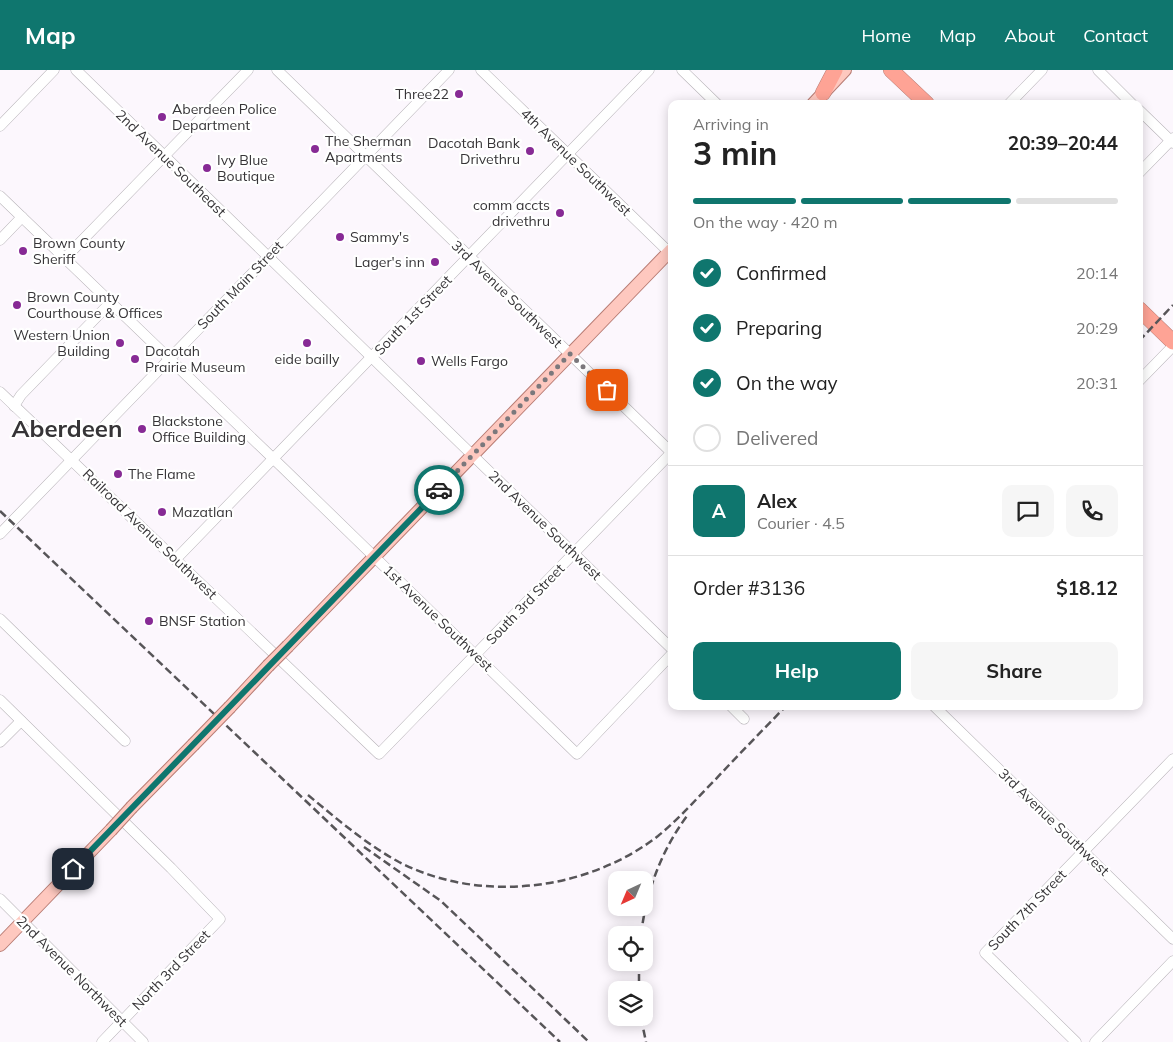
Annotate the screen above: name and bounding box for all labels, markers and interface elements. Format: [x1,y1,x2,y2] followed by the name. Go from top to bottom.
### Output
[25,20,76,50] text: Map
[861,24,911,47] text: Home
[939,24,976,47] text: Map
[1004,24,1055,47] text: About
[1083,24,1148,47] text: Contact
[395,85,449,103] place label: Three22
[453,88,465,100] marker: Three22
[172,100,277,134] place label: Aberdeen Police Department
[517,105,635,220] street label: 4th Avenue Southwest
[112,106,230,221] street label: 2nd Avenue Southeast
[156,111,168,123] marker: Aberdeen Police Department
[693,114,769,134] text: Arriving in
[1008,131,1118,155] text: 20:39–20:44
[325,132,411,166] place label: The Sherman Apartments
[693,133,777,173] text: 3 min
[428,134,521,168] place label: Dacotah Bank Drivethru
[309,143,321,155] marker: The Sherman Apartments
[524,145,536,157] marker: Dacotah Bank Drivethru
[217,151,275,185] place label: Ivy Blue Boutique
[201,162,213,174] marker: Ivy Blue Boutique
[473,196,550,230] place label: comm accts drivethru
[554,207,566,219] marker: comm accts drivethru
[693,212,838,232] text: On the way · 420 m
[350,228,409,246] place label: Sammy's
[334,231,346,243] marker: Sammy's
[33,234,126,268] place label: Brown County Sheriff
[448,236,566,352] street label: 3rd Avenue Southwest
[193,237,287,333] street label: South Main Street
[17,245,29,257] marker: Brown County Sheriff
[354,253,425,271] place label: Lager's inn
[429,256,441,268] marker: Lager's inn
[693,259,721,287] icon: check
[736,261,827,285] text: Confirmed
[1076,263,1118,283] text: 20:14
[370,271,456,359] street label: South 1st Street
[27,288,163,322] place label: Brown County Courthouse & Offices
[11,299,23,311] marker: Brown County Courthouse & Offices
[693,314,721,342] icon: check
[736,316,822,340] text: Preparing
[1076,318,1118,338] text: 20:29
[13,326,110,360] place label: Western Union Building
[114,337,126,349] marker: Western Union Building
[301,337,313,349] marker: eide bailly
[145,342,245,376] place label: Dacotah Prairie Museum
[275,350,340,368] place label: eide bailly
[431,352,508,370] place label: Wells Fargo
[129,353,141,365] marker: Dacotah Prairie Museum
[415,355,427,367] marker: Wells Fargo
[586,369,628,411] pin
[693,369,721,397] icon: check
[736,371,838,395] text: On the way
[1076,373,1118,393] text: 20:31
[593,376,621,404] icon: bag
[152,412,246,446] place label: Blackstone Office Building
[12,413,122,443] district label: Aberdeen
[136,423,148,435] marker: Blackstone Office Building
[736,426,818,450] text: Delivered
[79,465,221,603] street label: Railroad Avenue Southwest
[128,465,195,483] place label: The Flame
[414,465,464,515] courier
[485,466,605,584] street label: 2nd Avenue Southwest
[112,468,124,480] marker: The Flame
[425,476,453,504] icon: car
[1002,485,1054,537] button: chat
[1066,485,1118,537] button: phone
[757,489,797,513] text: Alex
[712,499,726,523] text: A
[172,503,233,521] place label: Mazatlan
[156,506,168,518] marker: Mazatlan
[757,513,845,533] text: Courier · 4.5
[482,560,568,648] street label: South 3rd Street
[379,561,497,675] street label: 1st Avenue Southwest
[693,576,805,600] text: Order #3136
[1056,576,1118,600] text: $18.12
[159,612,246,630] place label: BNSF Station
[143,615,155,627] marker: BNSF Station
[693,642,901,700] button: Help
[911,642,1118,700] button: Share
[995,764,1113,880] street label: 3rd Avenue Southwest
[52,848,94,890] pin
[59,855,87,883] icon: home
[984,866,1070,954] street label: South 7th Street
[608,871,652,916] north arrow
[608,871,653,1026] map controls
[13,912,131,1030] street label: 2nd Avenue Northwest
[128,926,214,1014] street label: North 3rd Street
[608,926,653,971] button: locate
[608,981,653,1026] button: layers

